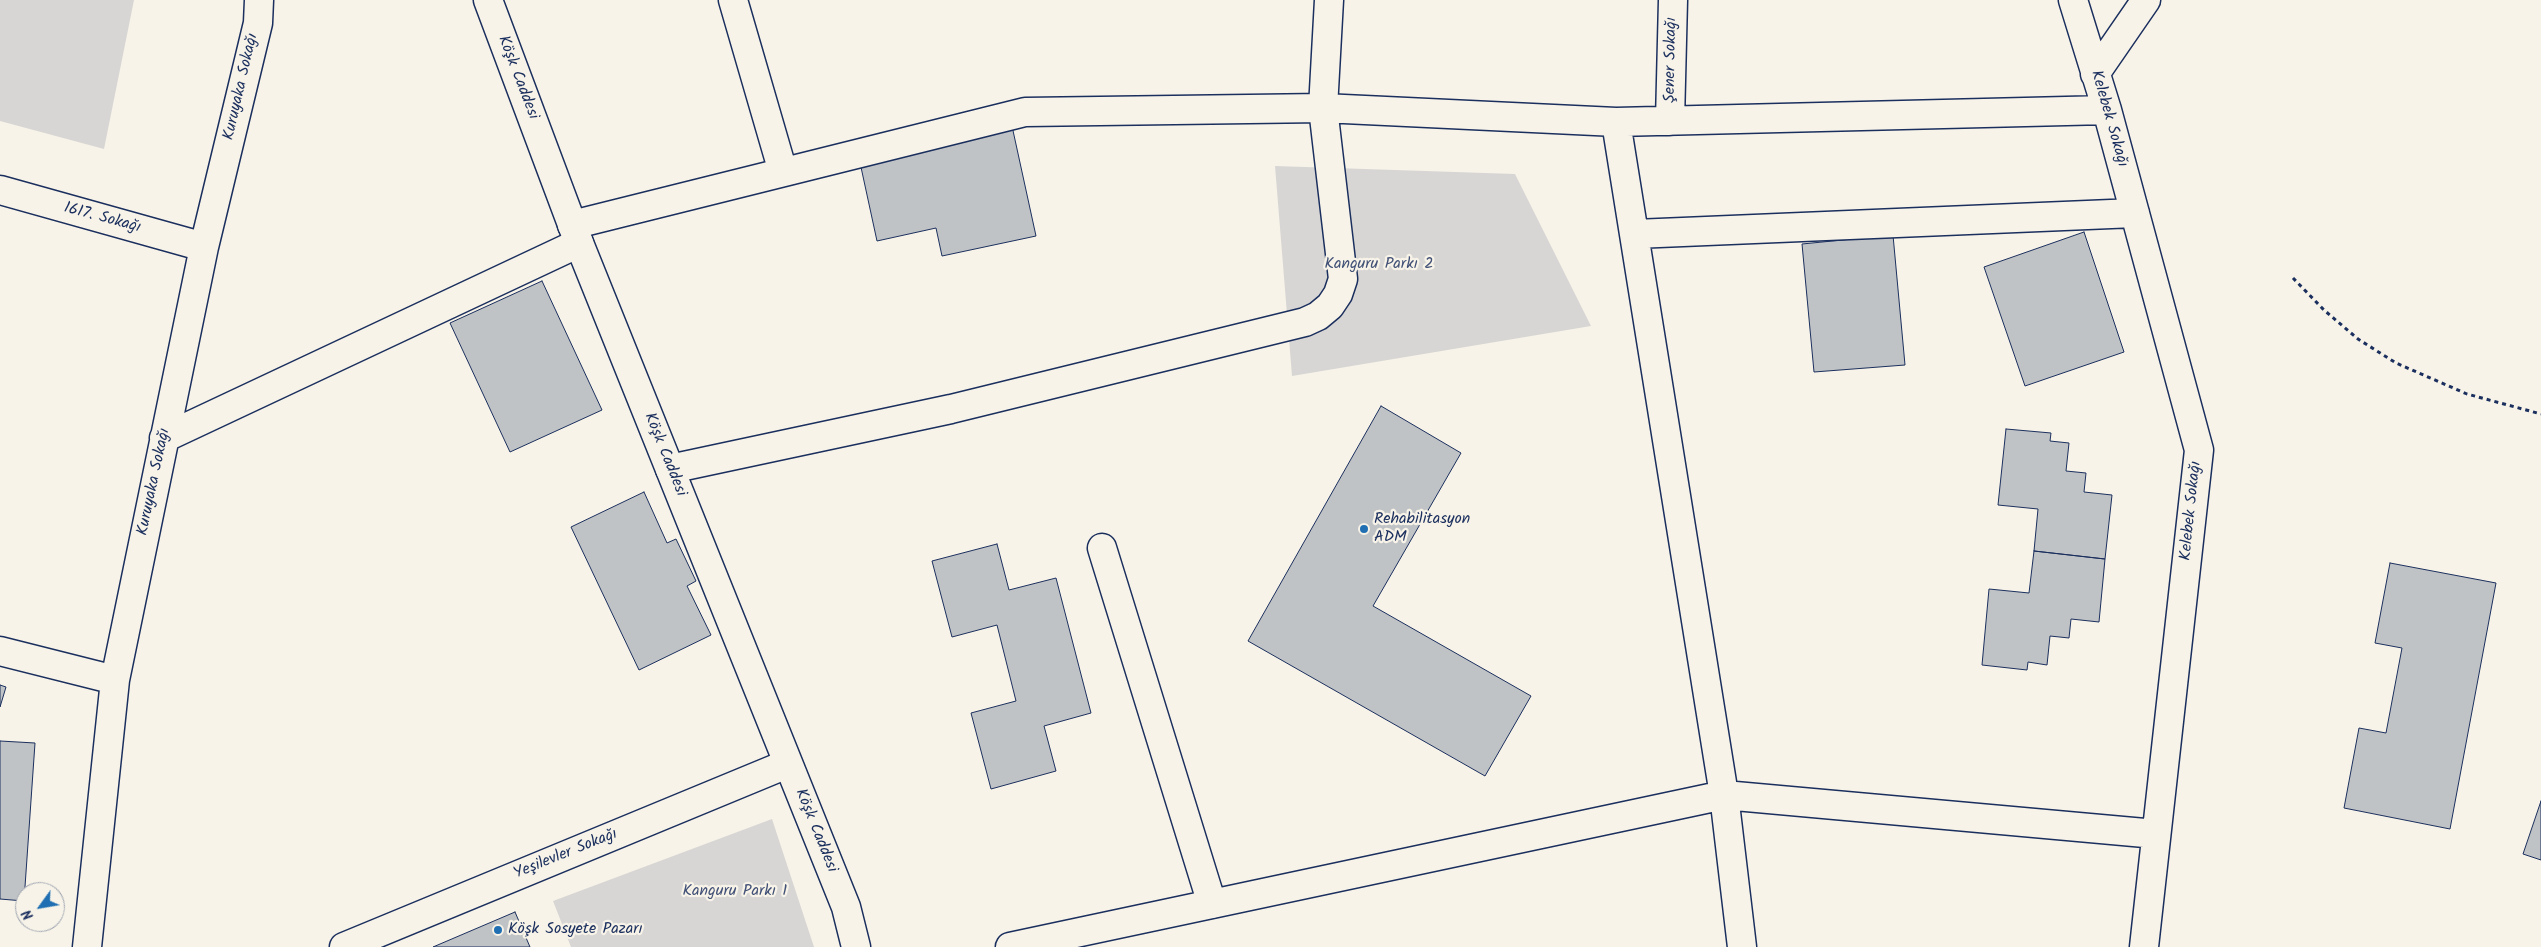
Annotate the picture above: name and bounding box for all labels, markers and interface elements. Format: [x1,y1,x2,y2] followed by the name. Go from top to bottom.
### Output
[1662,17,1682,103] street label: Şener Sokağı
[220,32,264,142] street label: Kuruyaka Sokağı
[492,33,542,123] street label: Köşk Caddesi
[2085,68,2131,170] street label: Kelebek Sokağı
[61,200,143,238] street label: 1617. Sokağı
[1324,255,1434,275] park label: Kanguru Parkı 2
[639,410,689,500] street label: Köşk Caddesi
[134,427,176,537] street label: Kuruyaka Sokağı
[2177,460,2207,562] street label: Kelebek Sokağı
[1374,510,1470,548] place label: Rehabilitasyon ADM
[1358,523,1370,535] marker: Rehabilitasyon ADM
[790,786,840,876] street label: Köşk Caddesi
[511,825,621,885] street label: Yeşilevler Sokağı
[15,882,65,932] north arrow
[683,882,787,902] park label: Kanguru Parkı 1
[16,905,40,924] text: N
[508,920,643,940] place label: Köşk Sosyete Pazarı
[492,924,504,936] marker: Köşk Sosyete Pazarı

